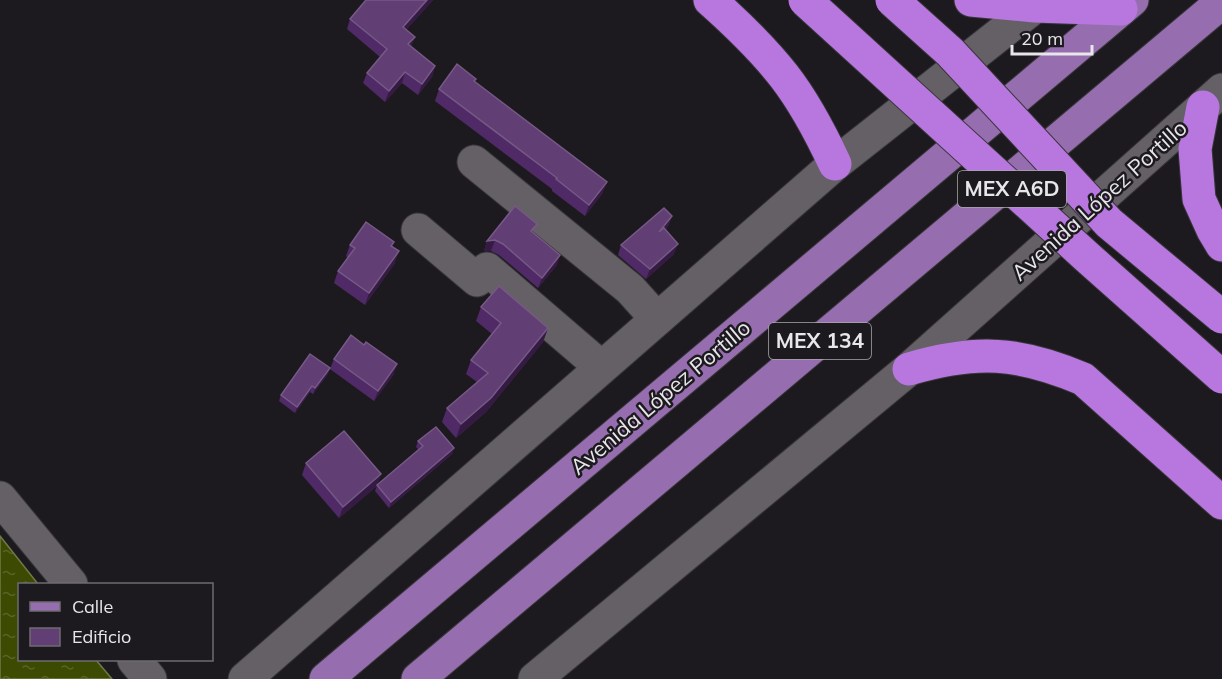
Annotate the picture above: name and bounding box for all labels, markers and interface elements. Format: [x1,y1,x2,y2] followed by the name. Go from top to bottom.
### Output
[1012,18,1092,56] scale bar
[1021,27,1063,50] text: 20 m
[1005,114,1193,286] street label: Avenida López Portillo
[958,171,1066,207] road number: MEX A6D
[564,313,756,481] street label: Avenida López Portillo
[769,323,871,359] road number: MEX 134
[18,583,213,661] legend
[72,595,113,618] text: Calle
[72,625,131,648] text: Edificio

